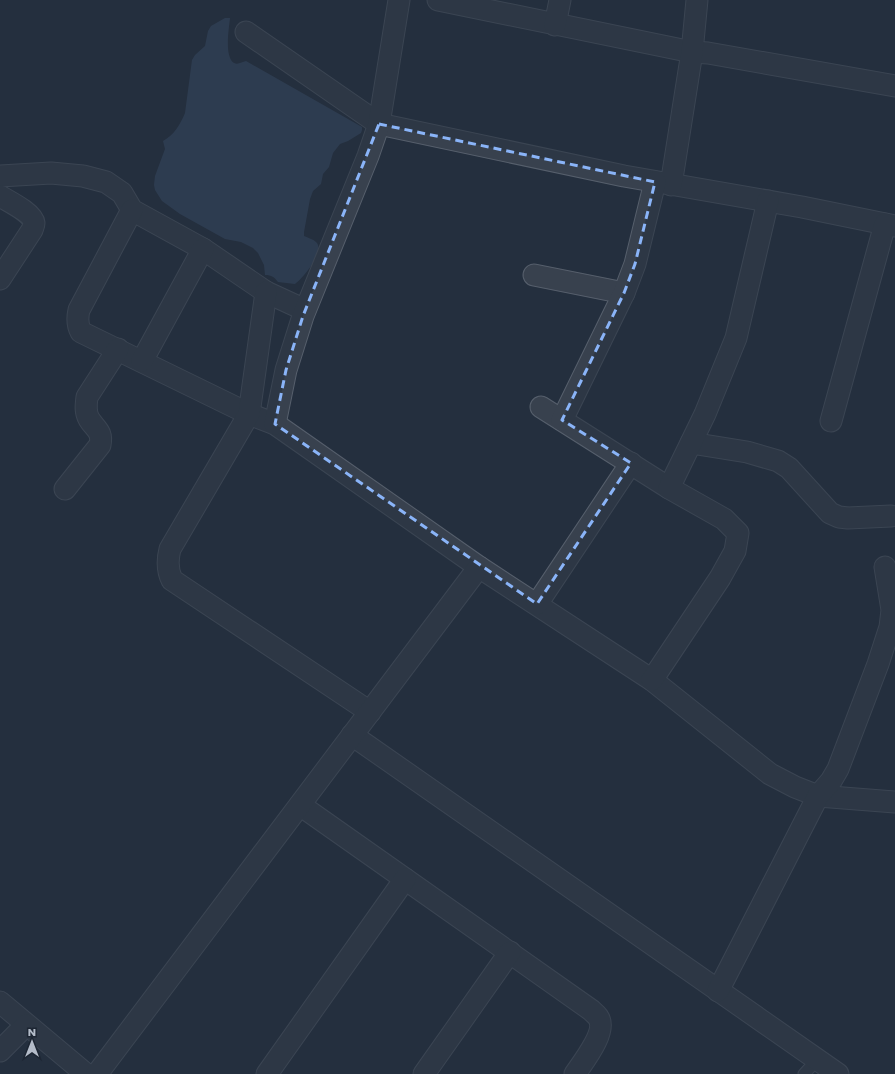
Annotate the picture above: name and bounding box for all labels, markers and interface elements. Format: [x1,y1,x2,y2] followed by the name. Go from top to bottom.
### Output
[12,1022,52,1062] north arrow
[28,1024,36,1040] text: N

